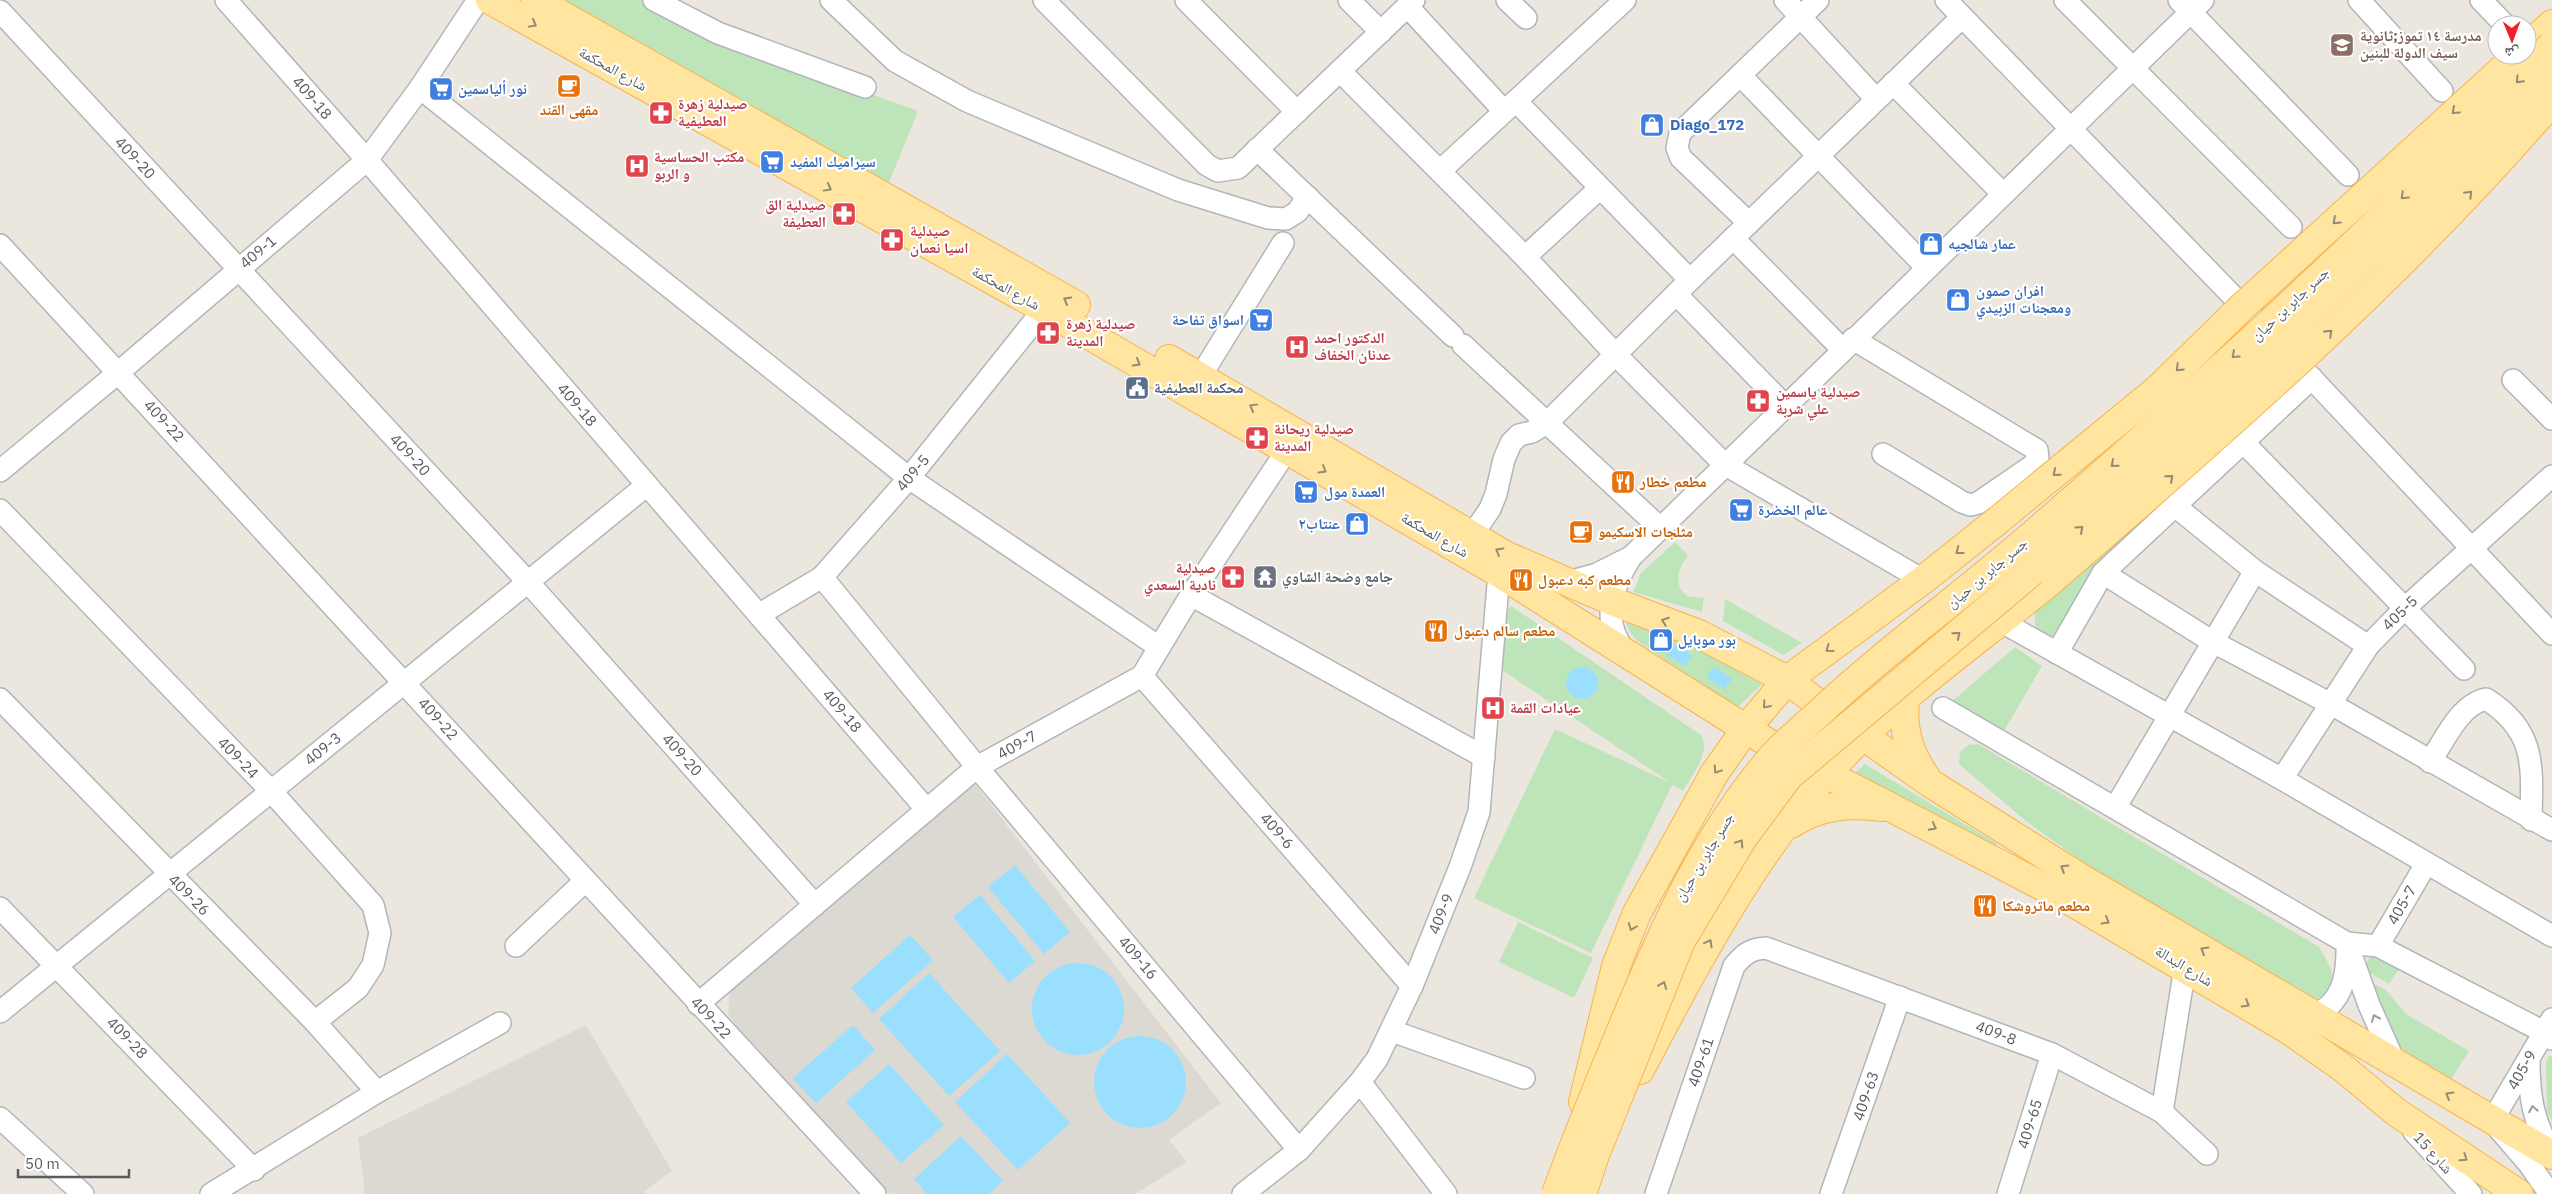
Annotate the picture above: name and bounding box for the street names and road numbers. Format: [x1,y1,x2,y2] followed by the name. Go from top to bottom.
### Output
[575,42,651,96] street label: شارع المحكمة
[288,72,336,123] street label: 409-18
[111,133,160,183] street label: 409-20
[235,231,280,272] street label: 409-1
[968,261,1044,315] street label: شارع المحكمة
[2247,262,2334,345] street label: جسر جابر بن حيان
[553,379,601,430] street label: 409-18
[140,396,189,446] street label: 409-22
[386,430,435,480] street label: 409-20
[892,450,933,495] street label: 409-5
[1398,508,1473,562] street label: شارع المحكمة
[1942,533,2032,613] street label: جسر جابر بن حيان
[2378,591,2421,634] street label: 405-5
[819,685,866,736] street label: 409-18
[414,693,462,744] street label: 409-22
[994,726,1040,763] street label: 409-7
[300,728,345,769] street label: 409-3
[658,729,706,780] street label: 409-20
[214,733,263,783] street label: 409-24
[1256,809,1298,853] street label: 409-6
[1670,809,1739,905] street label: جسر جابر بن حيان
[165,870,214,919] street label: 409-26
[2383,882,2420,928] street label: 405-7
[1424,891,1457,937] street label: 409-9
[1115,932,1162,983] street label: 409-16
[2151,941,2217,991] street label: شارع البدالة
[687,993,736,1043] street label: 409-22
[103,1013,152,1063] street label: 409-28
[1973,1016,2019,1049] street label: 409-8
[1683,1035,1718,1089] street label: 409-61
[2503,1047,2540,1093] street label: 405-9
[1848,1069,1883,1123] street label: 409-63
[2013,1097,2046,1151] street label: 409-65
[2409,1128,2457,1178] street label: شارع 15

